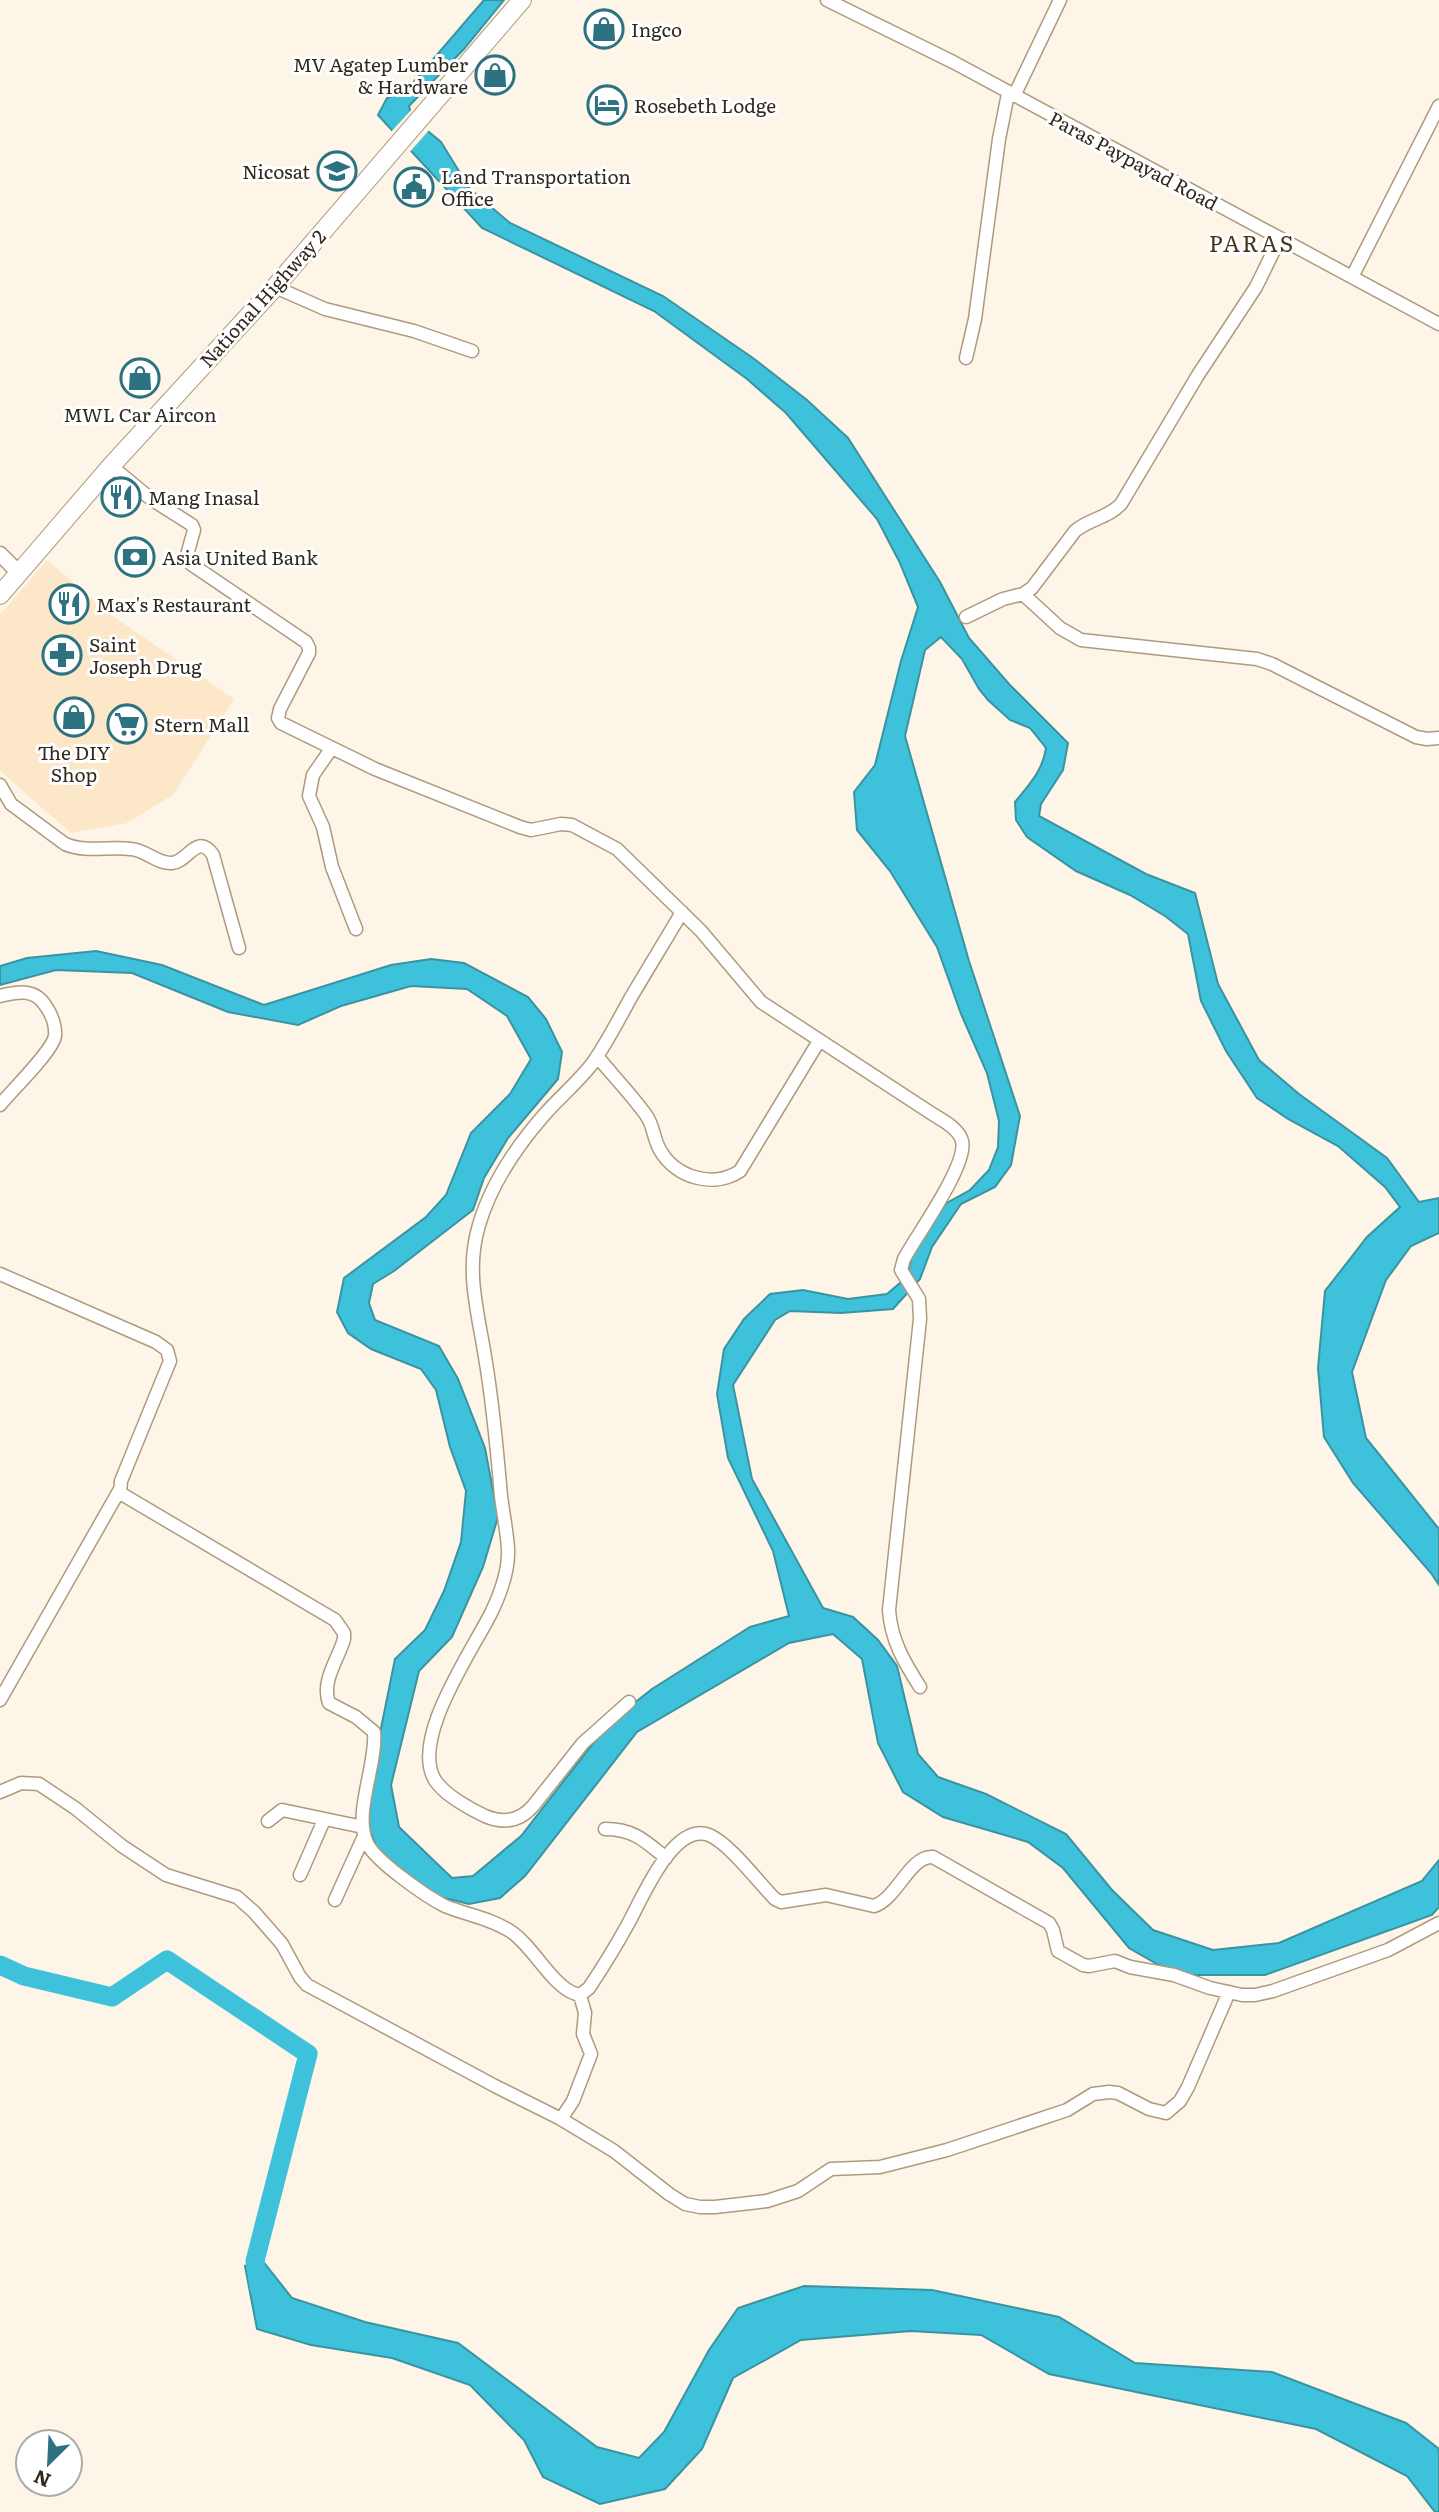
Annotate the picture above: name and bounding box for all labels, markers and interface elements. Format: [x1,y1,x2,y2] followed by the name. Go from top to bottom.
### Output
[583,8,625,50] shop icon: Ingco
[631,15,682,43] place label: Ingco
[293,50,468,100] place label: MV Agatep Lumber & Hardware
[474,54,516,96] shop icon: MV Agatep Lumber & Hardware
[586,84,628,126] hotel icon: Rosebeth Lodge
[634,91,776,119] place label: Rosebeth Lodge
[1045,104,1224,217] street label: Paras Paypayad Road
[316,150,358,192] school or university icon: Nicosat
[242,157,310,185] place label: Nicosat
[441,162,631,212] place label: Land Transportation Office
[393,166,435,208] public building icon: Land Transportation Office
[192,223,332,373] street label: National Highway 2
[1209,225,1295,259] district label: PARAS
[119,357,161,399] shop icon: MWL Car Aircon
[63,400,217,428] place label: MWL Car Aircon
[100,476,142,518] restaurant icon: Mang Inasal
[148,483,259,511] place label: Mang Inasal
[114,536,156,578] bank icon: Asia United Bank
[162,543,318,571] place label: Asia United Bank
[48,583,90,625] restaurant icon: Max's Restaurant
[96,590,251,618] place label: Max's Restaurant
[89,630,202,680] place label: Saint Joseph Drug
[41,634,83,676] pharmacy icon: Saint Joseph Drug
[53,696,95,738] shop icon: The DIY Shop
[106,703,148,745] supermarket icon: Stern Mall
[154,710,249,738] place label: Stern Mall
[38,738,111,788] place label: The DIY Shop
[14,2428,84,2498] north arrow
[29,2463,55,2495] text: N

